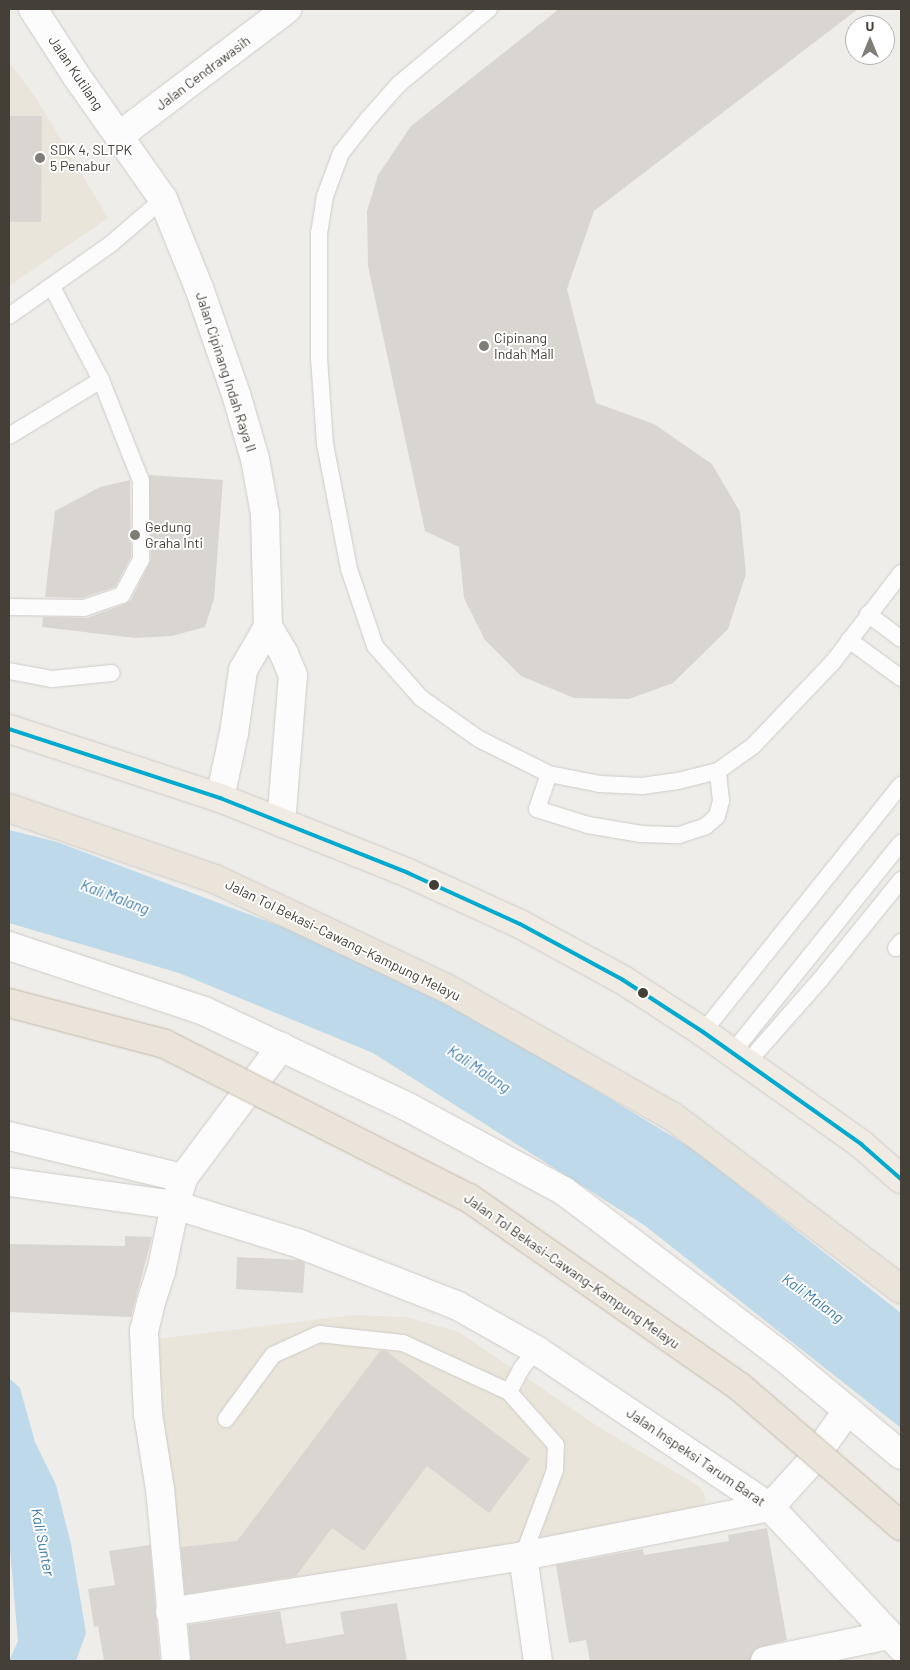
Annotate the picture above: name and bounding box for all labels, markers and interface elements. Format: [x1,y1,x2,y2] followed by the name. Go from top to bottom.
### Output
[845,15,895,65] north arrow
[866,17,874,34] text: U
[152,32,254,114] street label: Jalan Cendrawasih
[45,33,107,113] street label: Jalan Kutilang
[50,142,132,174] place label: SDK 4, SLTPK 5 Penabur
[34,152,46,164] marker: SDK 4, SLTPK 5 Penabur
[192,290,260,454] street label: Jalan Cipinang Indah Raya II
[494,330,554,362] place label: Cipinang Indah Mall
[478,340,490,352] marker: Cipinang Indah Mall
[145,519,203,552] place label: Gedung Graha Inti
[129,529,141,541] marker: Gedung Graha Inti
[78,876,152,918] water label: Kali Malang
[223,876,463,1004] street label: Jalan Tol Bekasi–Cawang–Kampung Melayu
[429,880,439,890] unlabelled marker
[638,988,648,998] unlabelled marker
[444,1041,514,1097] water label: Kali Malang
[461,1190,683,1352] street label: Jalan Tol Bekasi–Cawang–Kampung Melayu
[779,1270,847,1326] water label: Kali Malang
[623,1404,769,1510] street label: Jalan Inspeksi Tarum Barat
[28,1506,58,1578] water label: Kali Sunter

